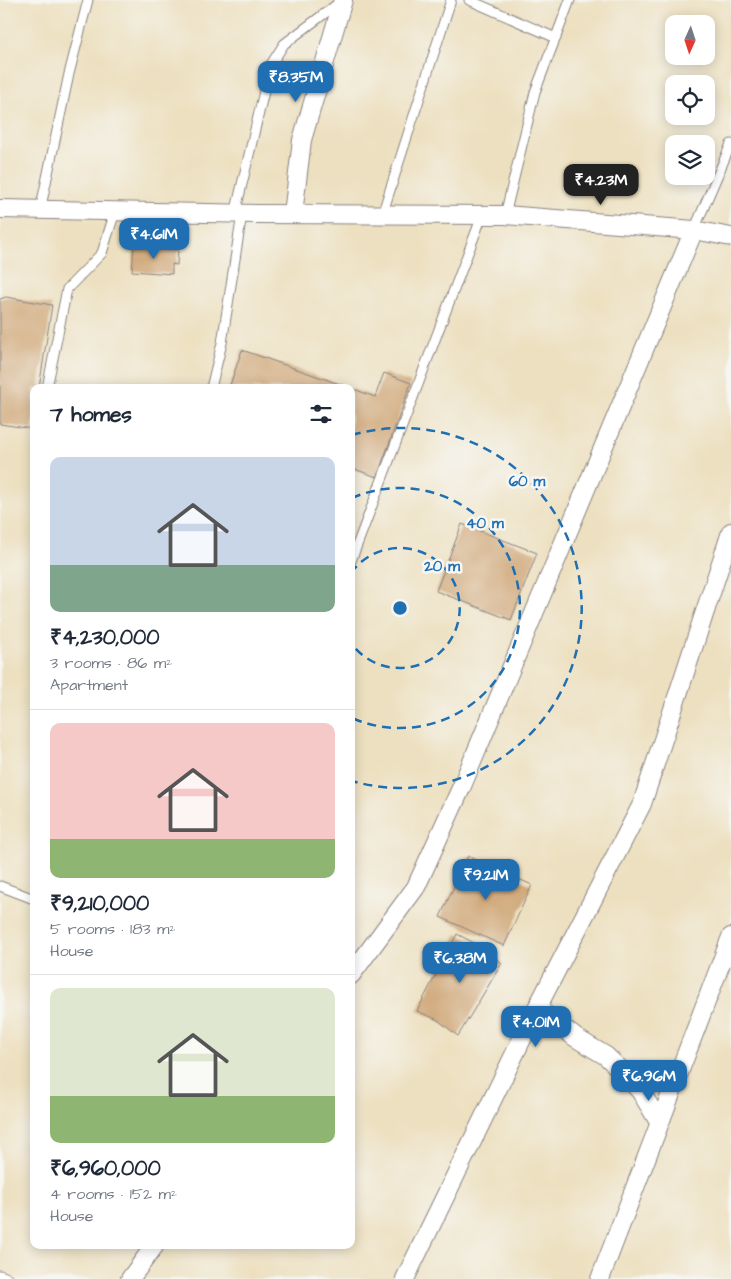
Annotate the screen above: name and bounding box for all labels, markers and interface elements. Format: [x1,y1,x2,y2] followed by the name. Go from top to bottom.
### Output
[665,15,715,65] north arrow
[665,15,715,185] map controls
[255,61,337,103] pin: ₹8.35M
[269,66,323,88] text: ₹8.35M
[665,75,715,125] button: locate
[665,135,715,185] button: layers
[560,164,642,206] pin: ₹4.23M
[575,169,627,191] text: ₹4.23M
[113,218,195,260] pin: ₹4.61M
[130,223,178,245] text: ₹4.61M
[50,400,132,429] text: 7 homes
[307,400,335,428] icon: filters
[509,471,546,492] text: 60 m
[148,490,238,580] icon: home
[466,513,504,534] text: 40 m
[423,556,460,577] text: 20 m
[391,599,409,617] centre of rings
[50,623,159,652] text: ₹4,230,000
[50,652,172,674] text: 3 rooms · 86 m²
[50,674,128,696] text: Apartment
[148,755,238,845] icon: home
[445,858,527,901] pin: ₹9.21M
[464,864,508,886] text: ₹9.21M
[50,889,149,918] text: ₹9,210,000
[50,918,176,940] text: 5 rooms · 183 m²
[50,940,94,962] text: House
[419,942,501,984] pin: ₹6.38M
[433,947,487,969] text: ₹6.38M
[495,1006,577,1048] pin: ₹4.01M
[512,1011,560,1033] text: ₹4.01M
[148,1020,238,1110] icon: home
[608,1060,690,1102] pin: ₹6.96M
[622,1065,676,1087] text: ₹6.96M
[50,1154,161,1183] text: ₹6,960,000
[50,1183,177,1205] text: 4 rooms · 152 m²
[50,1205,94,1227] text: House

